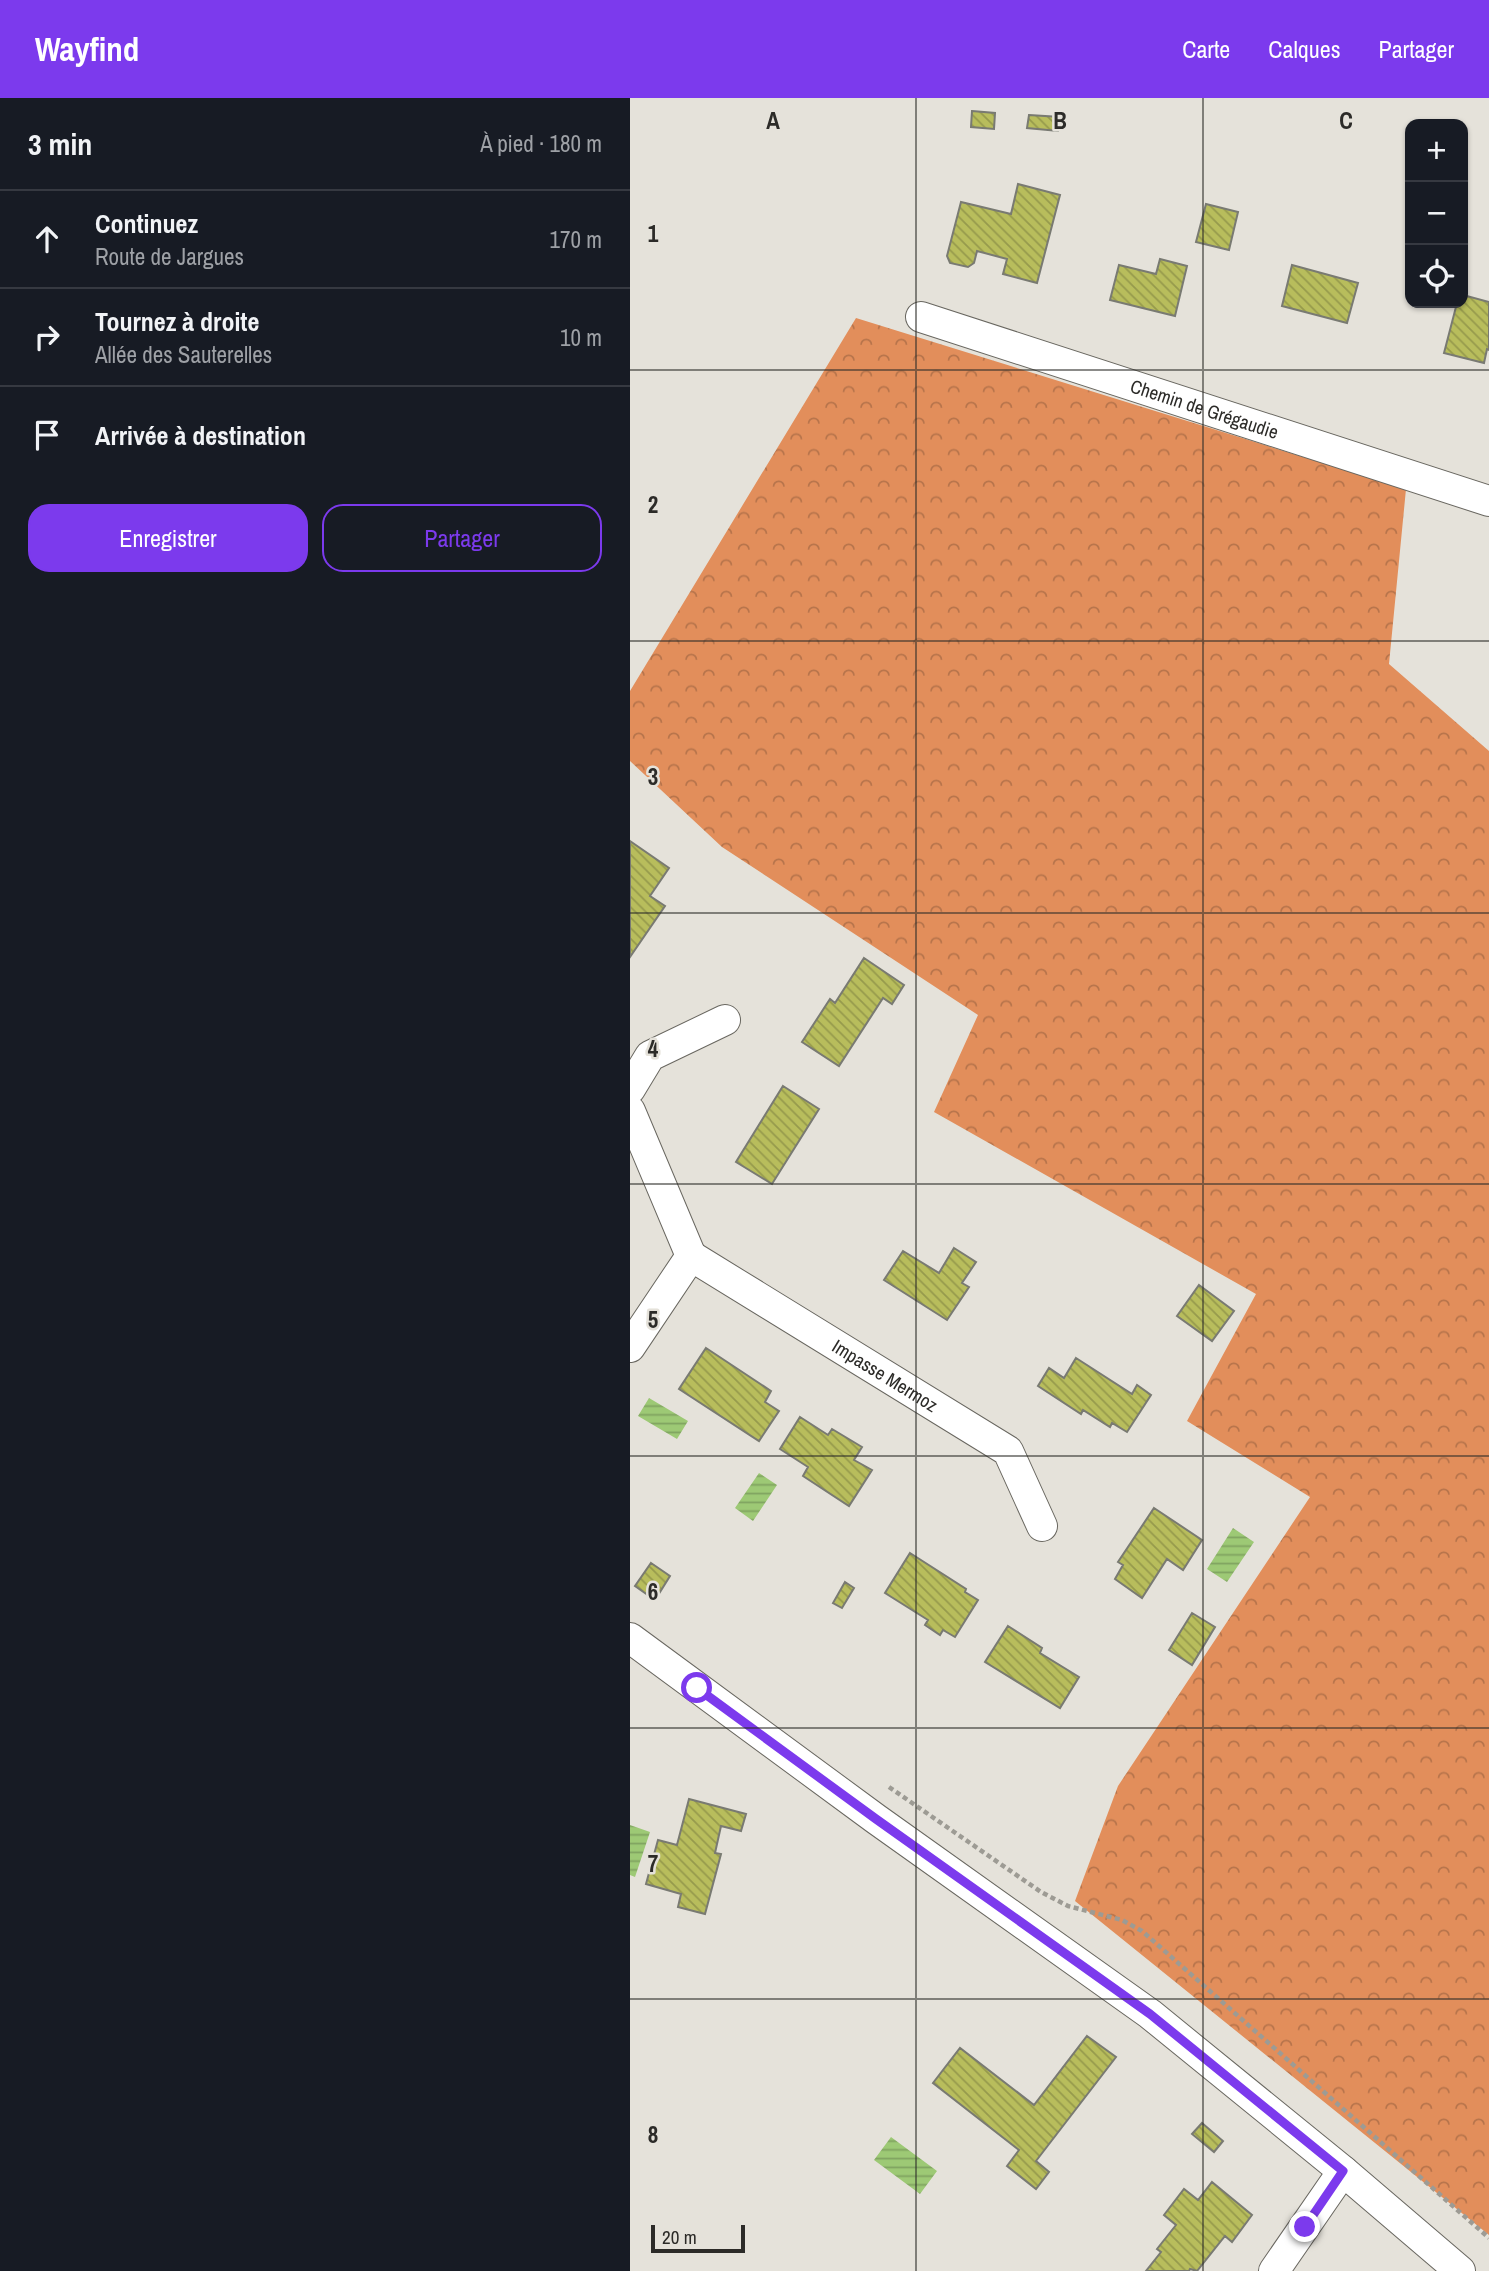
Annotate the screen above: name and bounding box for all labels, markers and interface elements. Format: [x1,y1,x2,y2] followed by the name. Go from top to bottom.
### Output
[35,27,139,71] text: Wayfind
[1182,33,1230,65] text: Carte
[1268,33,1341,65] text: Calques
[1379,33,1454,65] text: Partager
[766,105,780,136] text: A
[1053,105,1067,136] text: B
[1339,105,1353,136] text: C
[1405,119,1468,308] map controls
[1405,119,1468,182] button: +
[28,124,92,164] text: 3 min
[480,128,602,159] text: À pied · 180 m
[1405,182,1468,245] button: −
[95,206,198,241] text: Continuez
[648,218,659,249] text: 1
[28,220,66,258] icon: ahead
[550,224,602,255] text: 170 m
[95,241,244,272] text: Route de Jargues
[1405,245,1468,308] button: locate
[95,304,259,339] text: Tournez à droite
[28,318,66,356] icon: right
[560,322,602,353] text: 10 m
[95,339,272,370] text: Allée des Sauterelles
[1127,373,1282,445] street label: Chemin de Grégaudie
[28,416,66,454] icon: arrive
[95,418,306,453] text: Arrivée à destination
[648,489,658,520] text: 2
[28,504,308,572] button: Enregistrer
[322,504,602,572] button: Partager
[648,761,658,792] text: 3
[648,1033,659,1064] text: 4
[648,1304,658,1335] text: 5
[827,1333,943,1418] street label: Impasse Mermoz
[648,1576,658,1607] text: 6
[681,1672,712,1703] route start
[648,1848,658,1879] text: 7
[648,2119,658,2150] text: 8
[1289,2211,1320,2242] route end
[651,2222,746,2254] scale bar
[662,2224,697,2250] text: 20 m

